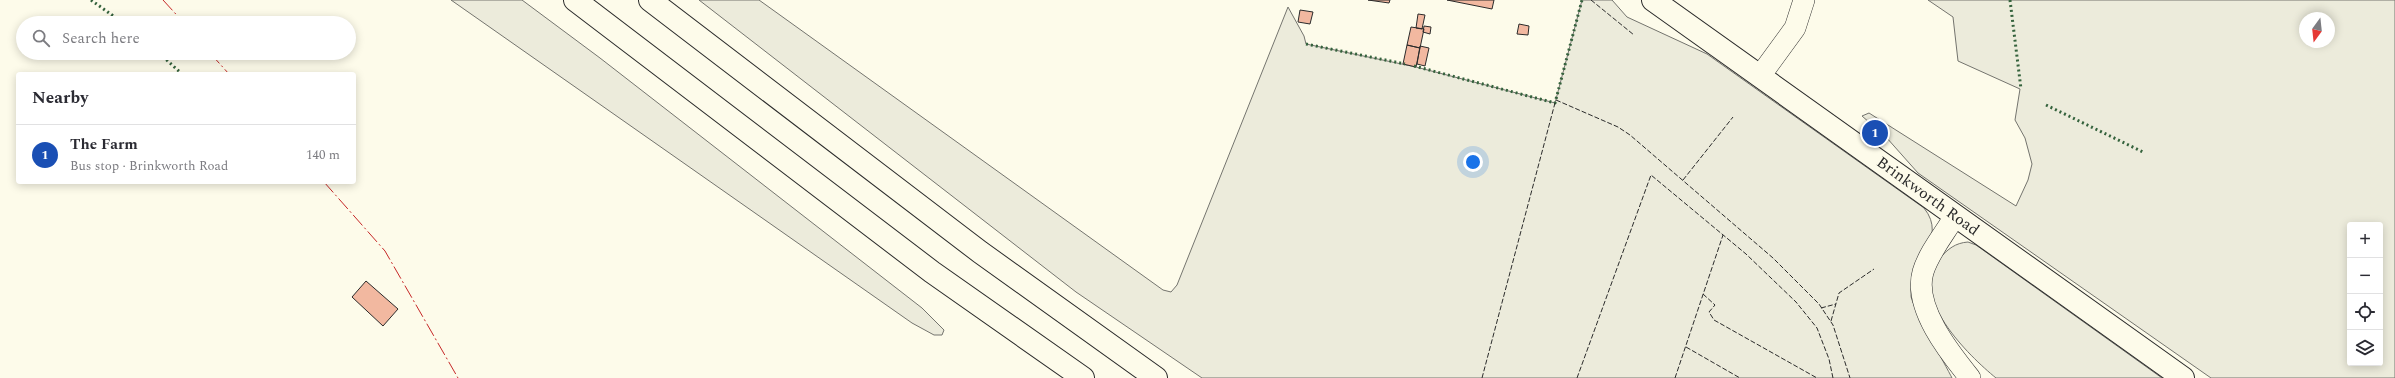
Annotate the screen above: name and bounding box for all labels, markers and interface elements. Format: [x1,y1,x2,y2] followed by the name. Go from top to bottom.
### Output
[2299,12,2335,48] north arrow
[16,16,356,60] search box
[30,27,52,49] icon: search
[62,27,140,50] text: Search here
[32,85,88,111] text: Nearby
[1862,118,1888,148] pin: 1
[70,133,138,156] text: The Farm
[41,145,49,165] text: 1
[306,145,340,165] text: 140 m
[1872,150,1985,242] street label: Brinkworth Road
[1463,152,1483,172] your location
[70,156,228,176] text: Bus stop · Brinkworth Road
[2347,222,2383,366] map controls
[2347,222,2383,258] button: +
[2347,258,2383,294] button: −
[2347,294,2383,330] button: locate
[2347,330,2383,366] button: layers

